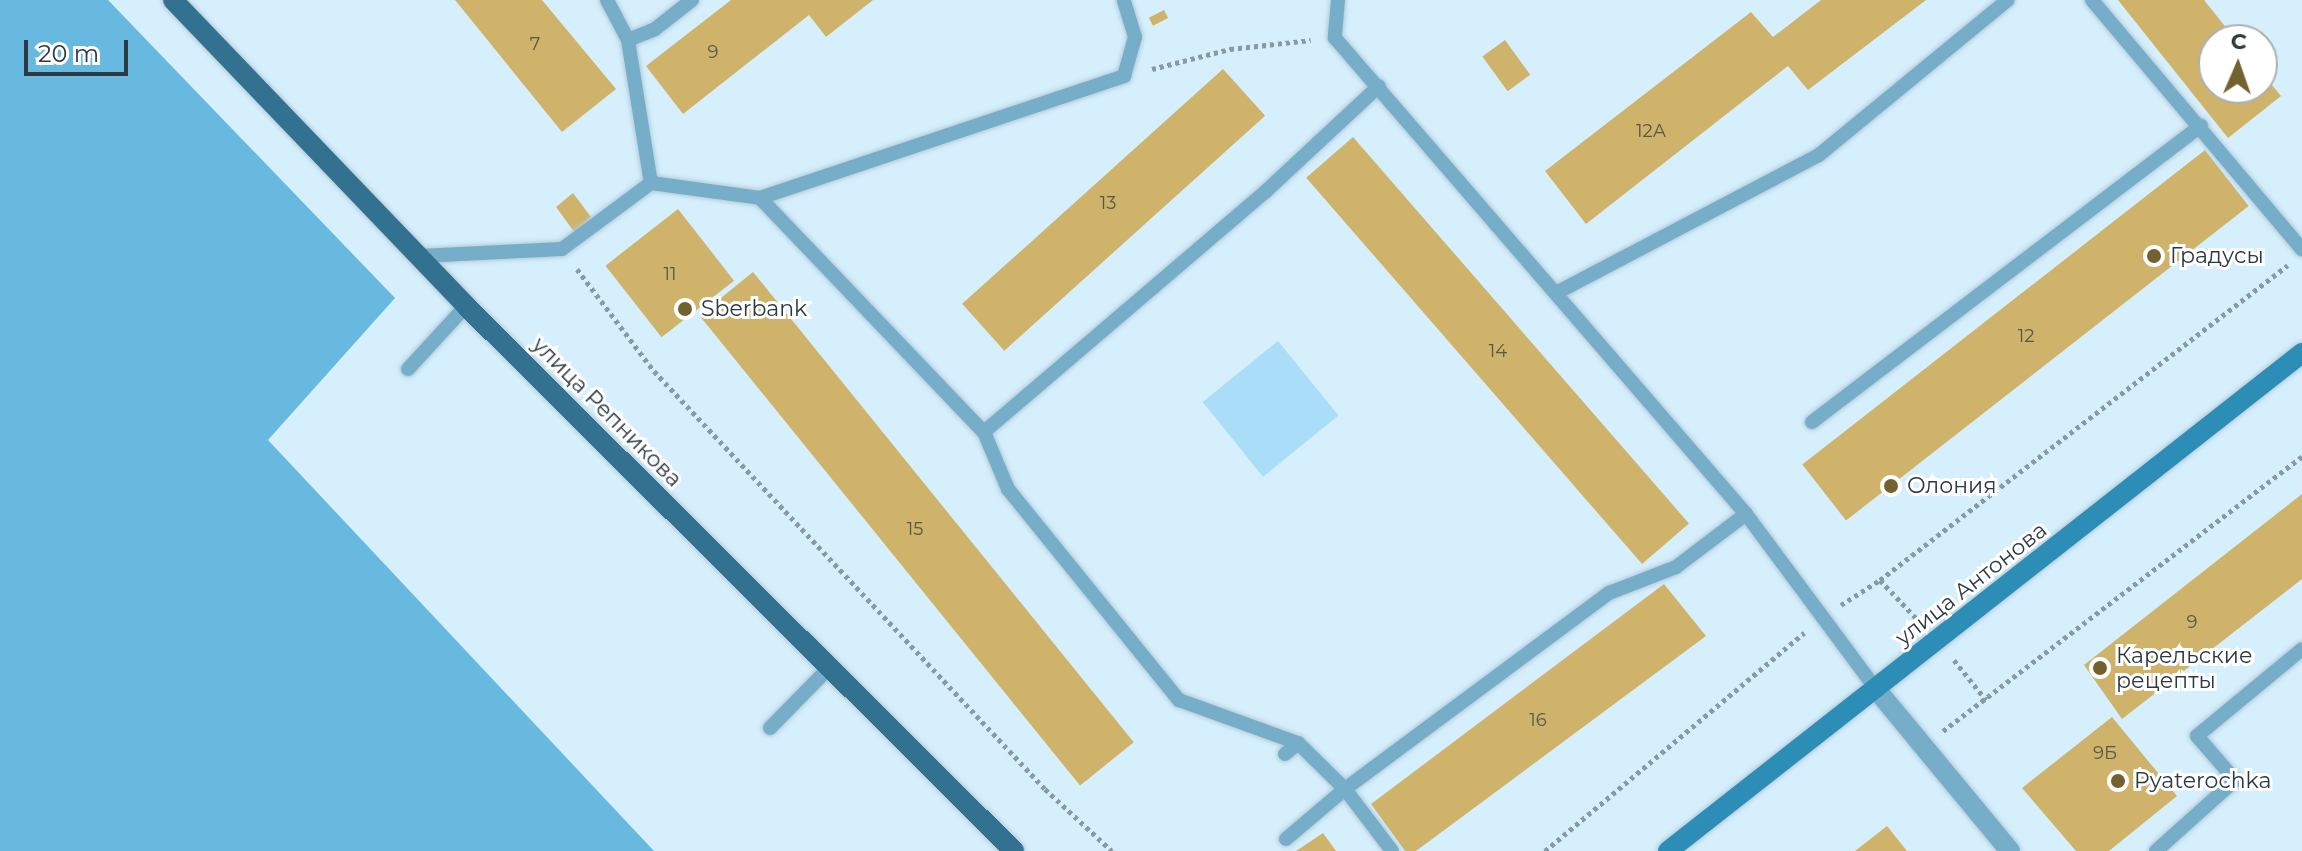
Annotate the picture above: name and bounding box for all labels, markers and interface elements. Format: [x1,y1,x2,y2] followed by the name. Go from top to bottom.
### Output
[28,24,132,74] scale bar
[2198,24,2278,104] north arrow
[2230,28,2247,55] text: С
[530,33,540,55] house number: 7
[38,39,99,68] text: 20 m
[708,41,718,63] house number: 9
[1636,120,1666,142] house number: 12А
[1100,192,1116,214] house number: 13
[2170,243,2264,269] place label: Градусы
[2145,247,2163,265] marker: Градусы
[664,263,676,285] house number: 11
[701,296,807,322] place label: Sberbank
[676,300,694,318] marker: Sberbank
[2018,325,2034,347] house number: 12
[527,332,687,492] street label: улица Репникова
[1489,340,1507,362] house number: 14
[1907,473,1997,499] place label: Олония
[1882,477,1900,495] marker: Олония
[1890,517,2052,651] street label: улица Антонова
[907,518,923,540] house number: 15
[2187,611,2197,633] house number: 9
[2116,642,2253,694] place label: Карельские рецепты
[2091,659,2109,677] marker: Карельские рецепты
[1529,709,1547,731] house number: 16
[2093,742,2117,764] house number: 9Б
[2134,768,2271,794] place label: Pyaterochka
[2109,772,2127,790] marker: Pyaterochka

